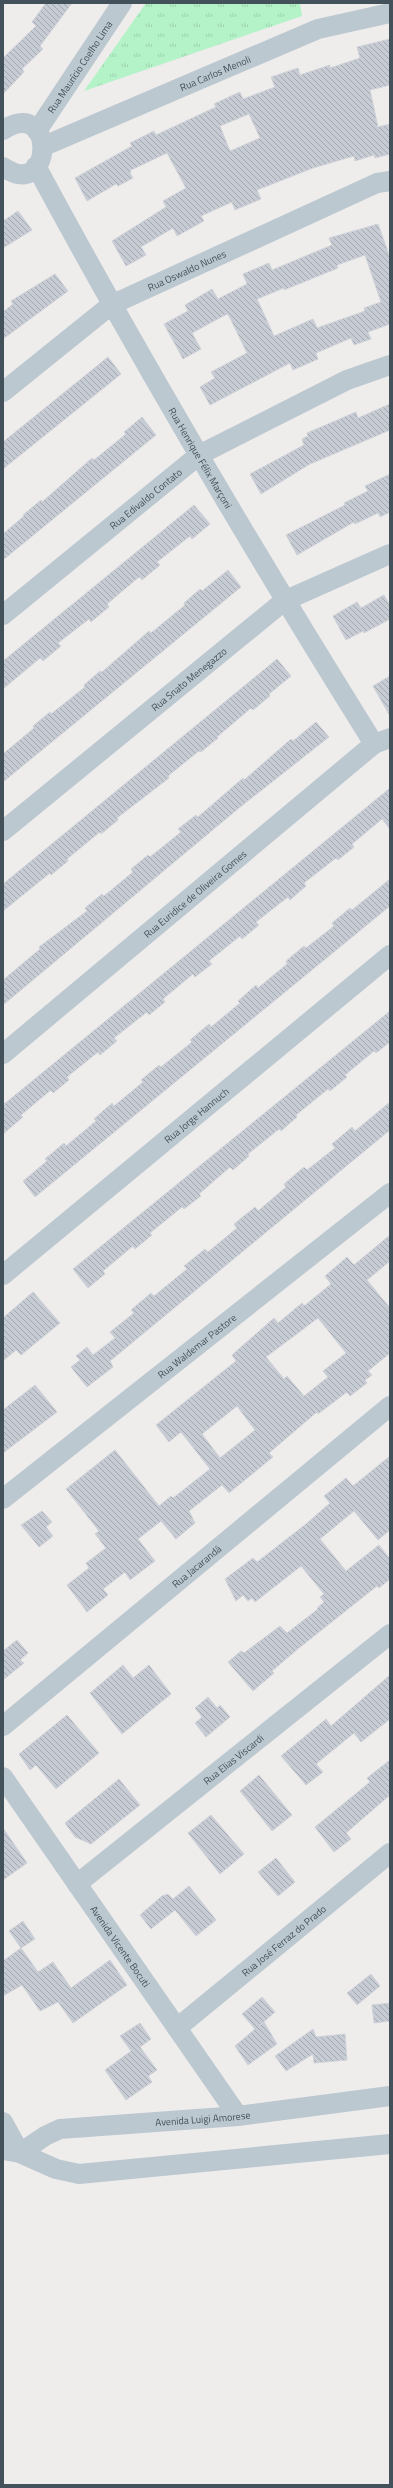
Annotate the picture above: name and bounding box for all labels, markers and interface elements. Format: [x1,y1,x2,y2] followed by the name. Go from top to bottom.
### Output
[44,18,116,116] street label: Rua Maurício Coelho Lima
[178,52,253,95] street label: Rua Carlos Menoli
[145,246,229,295] street label: Rua Oswaldo Nunes
[165,405,236,511] street label: Rua Henrique Félix Marçoni
[106,465,185,533] street label: Rua Edivaldo Contato
[148,644,230,715] street label: Rua Snato Menegazzo
[140,846,250,942] street label: Rua Euridice de Oliveira Gomes
[161,1084,232,1147] street label: Rua Jorge Hannuch
[154,1310,240,1382] street label: Rua Waldemar Pastore
[169,1541,225,1591] street label: Rua Jacarandá
[200,1731,267,1788] street label: Rua Elias Viscardi
[238,1902,329,1980] street label: Rua José Ferraz do Prado
[86,1903,153,1990] street label: Avenida Vicente Bocuti
[155,2107,251,2130] street label: Avenida Luigi Amorese

